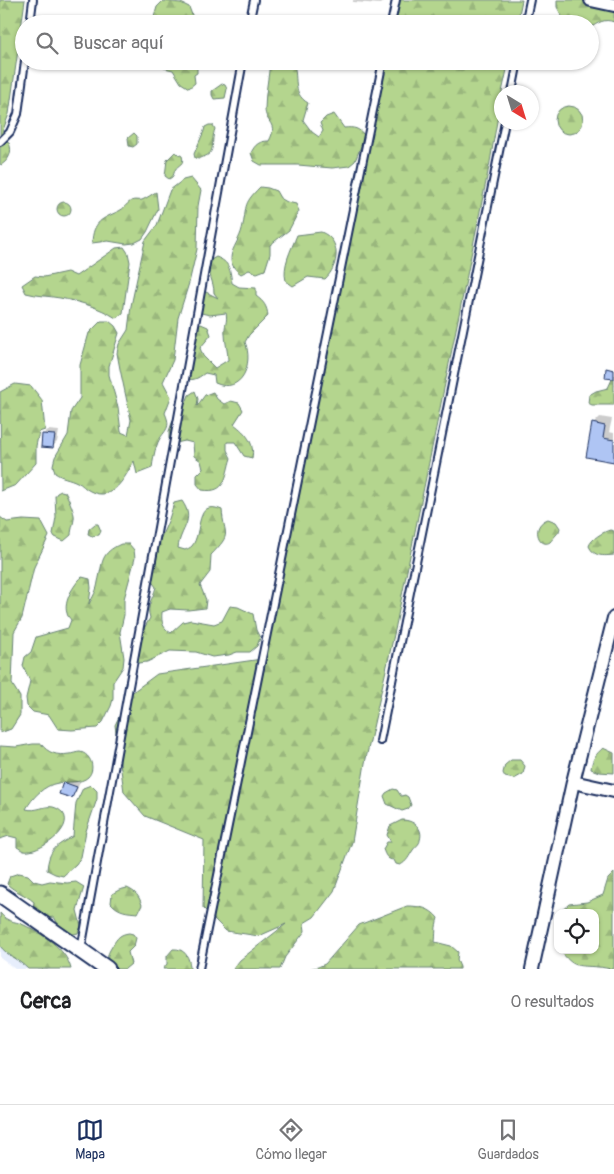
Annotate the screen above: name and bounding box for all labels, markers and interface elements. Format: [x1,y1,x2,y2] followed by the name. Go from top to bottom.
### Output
[15,15,599,70] search box
[33,29,61,57] icon: search
[73,31,164,55] text: Buscar aquí
[494,85,539,130] north arrow
[554,909,599,954] map controls
[554,909,599,954] button: locate
[20,988,71,1015] text: Cerca
[510,992,594,1012] text: 0 resultados
[75,1116,105,1163] tab: Mapa
[256,1116,327,1163] tab: Cómo llegar
[477,1116,539,1163] tab: Guardados

